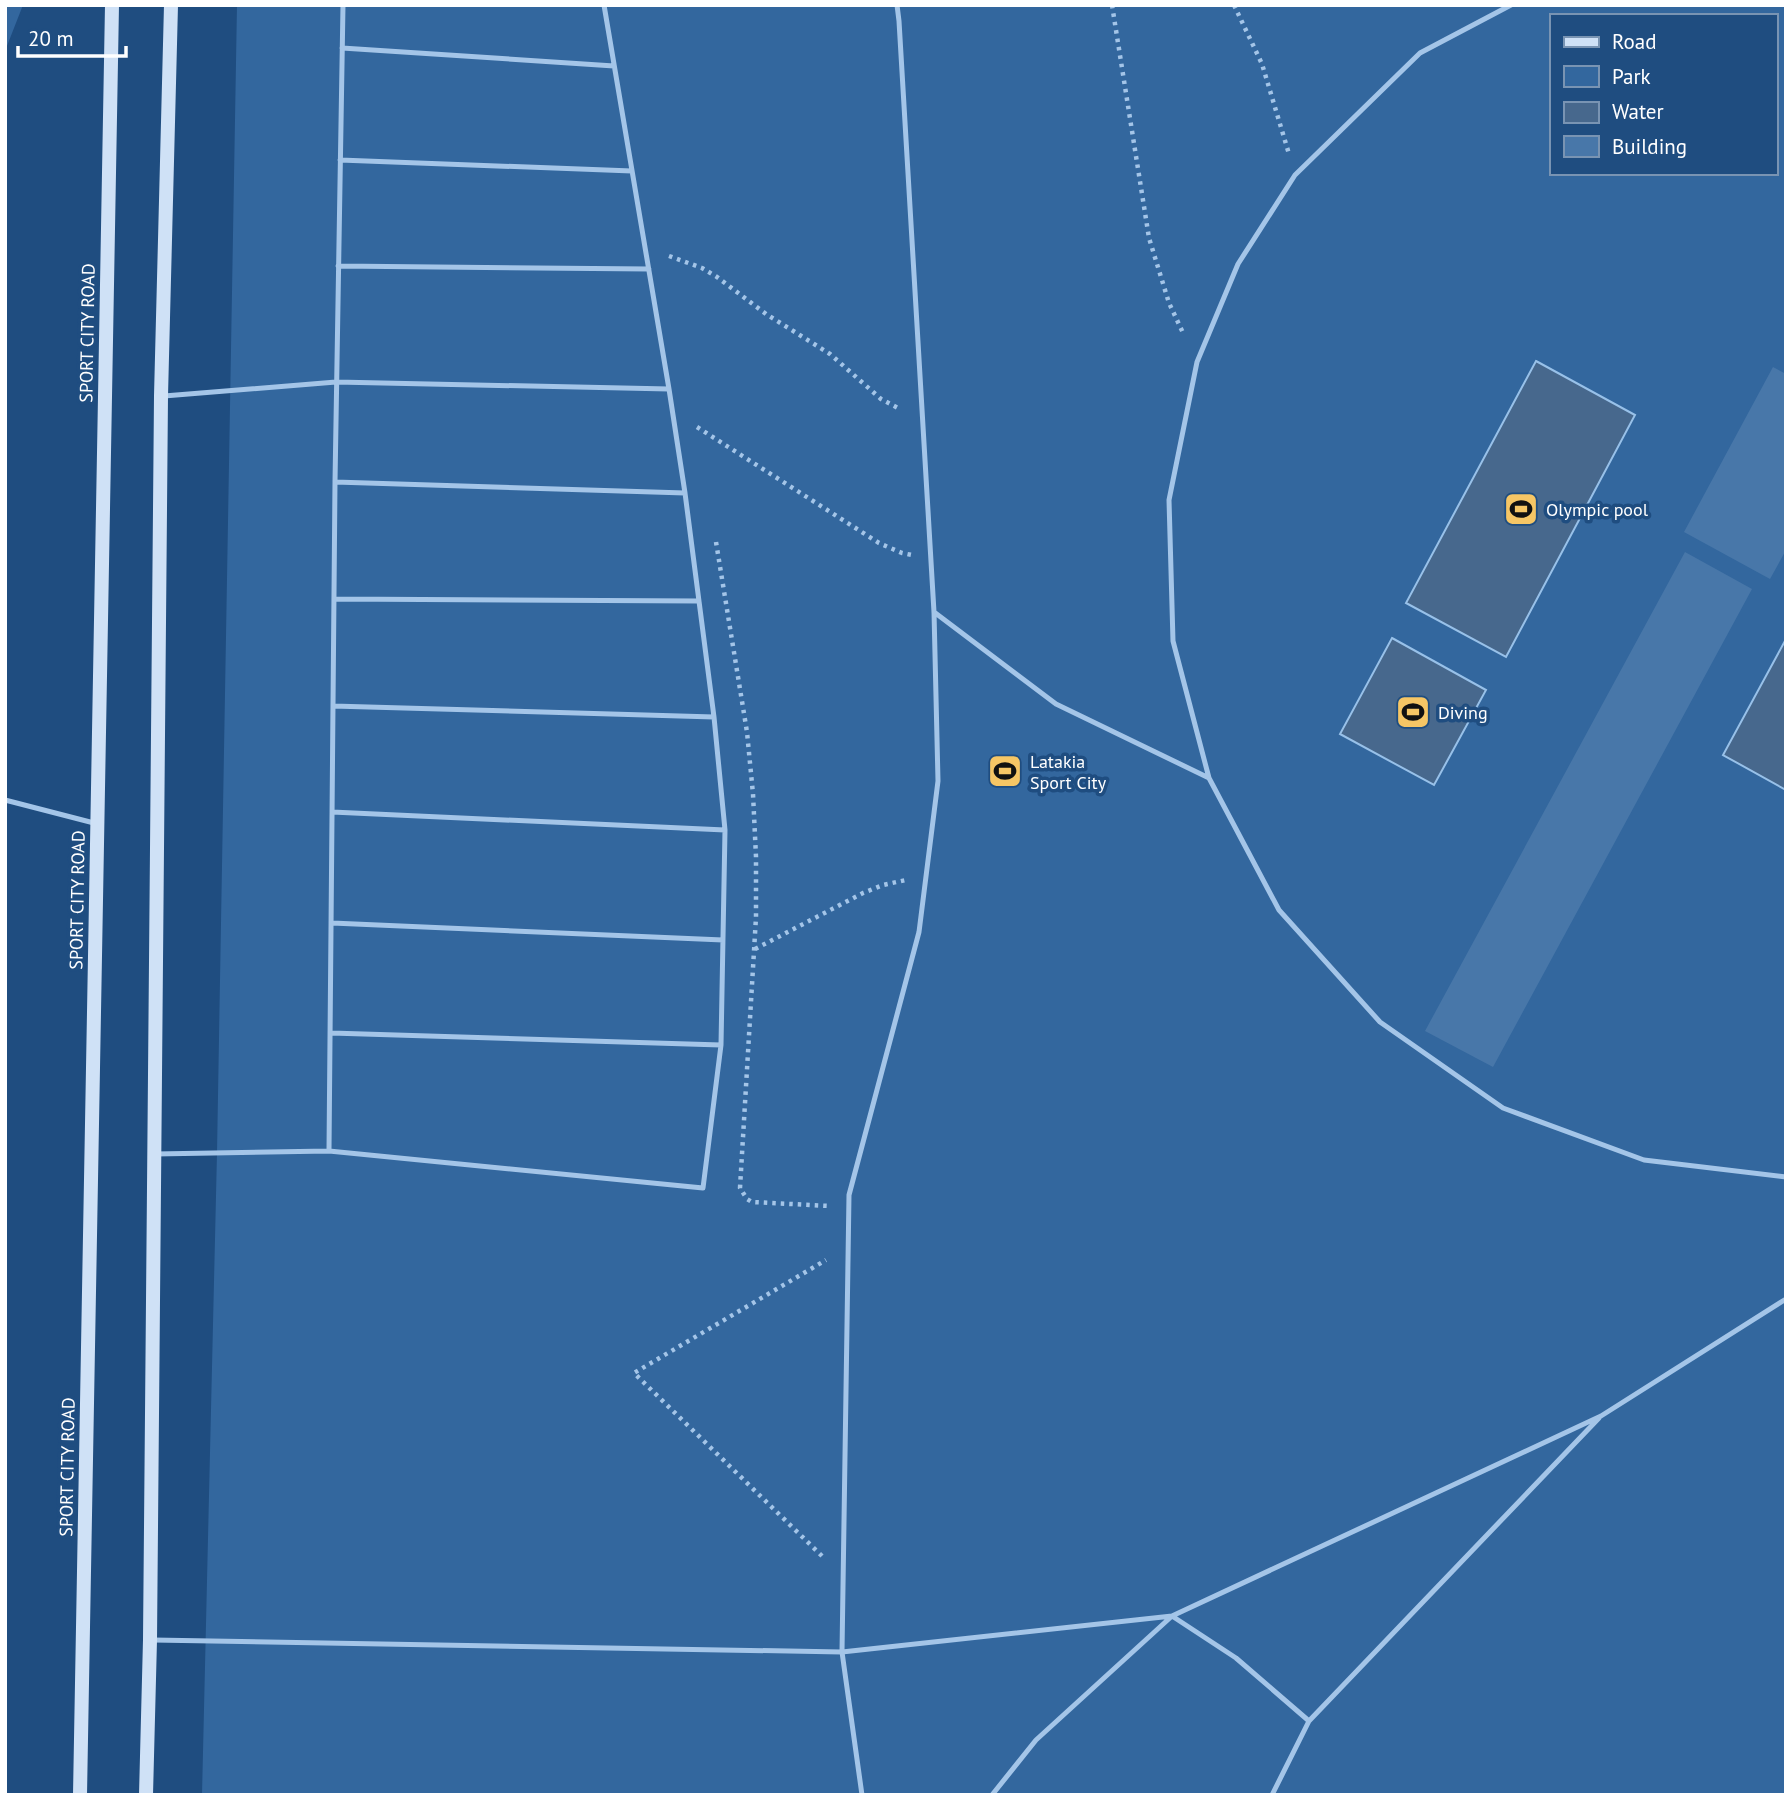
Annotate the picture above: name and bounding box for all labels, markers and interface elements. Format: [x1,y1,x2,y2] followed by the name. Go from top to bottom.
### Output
[18,14,126,58] scale bar
[1550,14,1777,175] legend
[28,25,74,52] text: 20 m
[1612,28,1656,55] text: Road
[1612,63,1651,90] text: Park
[1612,98,1664,125] text: Water
[1612,133,1687,160] text: Building
[74,263,100,403] street label: SPORT CITY ROAD
[1502,490,1540,528] sports icon: Olympic pool
[1546,498,1649,521] place label: Olympic pool
[1394,693,1432,731] sports icon: Diving
[1438,701,1488,724] place label: Diving
[1030,750,1107,794] place label: Latakia Sport City
[986,752,1024,790] sports icon: Latakia Sport City
[64,830,90,970] street label: SPORT CITY ROAD
[54,1397,80,1537] street label: SPORT CITY ROAD

